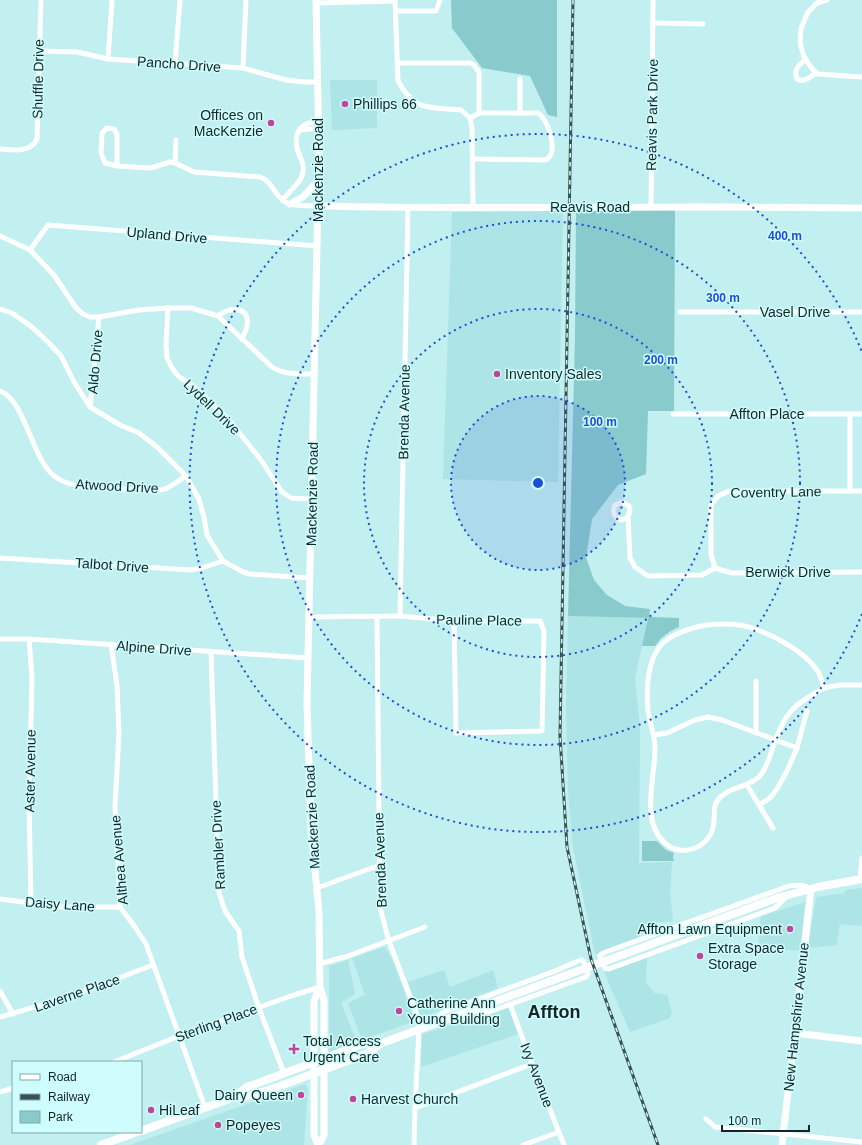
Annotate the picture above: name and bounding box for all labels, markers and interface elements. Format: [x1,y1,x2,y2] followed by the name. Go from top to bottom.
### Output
[29,39,47,119] street label: Shuffle Drive
[137,53,222,75] street label: Pancho Drive
[643,59,661,171] street label: Reavis Park Drive
[353,96,417,112] place label: Phillips 66
[340,99,350,109] marker: Phillips 66
[194,107,263,139] place label: Offices on MacKenzie
[266,118,276,128] marker: Offices on MacKenzie
[310,118,326,222] street label: Mackenzie Road
[550,199,630,215] street label: Reavis Road
[126,224,208,247] street label: Upland Drive
[768,229,802,243] text: 400 m
[706,291,740,305] text: 300 m
[760,304,830,320] street label: Vasel Drive
[84,329,106,395] street label: Aldo Drive
[644,353,678,367] text: 200 m
[395,364,413,460] street label: Brenda Avenue
[505,366,602,382] place label: Inventory Sales
[492,369,502,379] marker: Inventory Sales
[180,376,244,438] street label: Lydell Drive
[729,406,805,422] street label: Affton Place
[583,415,617,429] text: 100 m
[303,442,321,546] street label: Mackenzie Road
[75,476,159,496] street label: Atwood Drive
[531,476,545,490] centre of rings
[730,483,822,501] street label: Coventry Lane
[75,554,150,576] street label: Talbot Drive
[745,564,831,580] street label: Berwick Drive
[436,611,522,629] street label: Pauline Place
[116,637,192,659] street label: Alpine Drive
[21,729,39,813] street label: Aster Avenue
[301,765,323,869] street label: Mackenzie Road
[208,800,228,890] street label: Rambler Drive
[370,812,390,908] street label: Brenda Avenue
[107,814,131,906] street label: Althea Avenue
[25,894,96,914] street label: Daisy Lane
[637,921,782,937] place label: Affton Lawn Equipment
[785,924,795,934] marker: Affton Lawn Equipment
[708,940,784,972] place label: Extra Space Storage
[780,941,812,1092] street label: New Hampshire Avenue
[695,951,705,961] marker: Extra Space Storage
[32,971,122,1015] street label: Laverne Place
[407,995,500,1027] place label: Catherine Ann Young Building
[173,1001,260,1045] street label: Sterling Place
[528,1002,580,1022] district label: Affton
[394,1006,404,1016] marker: Catherine Ann Young Building
[303,1033,381,1065] place label: Total Access Urgent Care
[517,1040,557,1110] street label: Ivy Avenue
[288,1043,300,1055] marker: Total Access Urgent Care
[12,1061,142,1133] legend
[48,1070,77,1084] text: Road
[214,1087,293,1103] place label: Dairy Queen
[48,1090,90,1104] text: Railway
[296,1090,306,1100] marker: Dairy Queen
[361,1091,458,1107] place label: Harvest Church
[348,1094,358,1104] marker: Harvest Church
[159,1102,200,1118] place label: HiLeaf
[146,1105,156,1115] marker: HiLeaf
[722,1107,809,1133] scale bar
[48,1110,74,1124] text: Park
[728,1114,761,1128] text: 100 m
[226,1117,280,1133] place label: Popeyes
[213,1120,223,1130] marker: Popeyes

